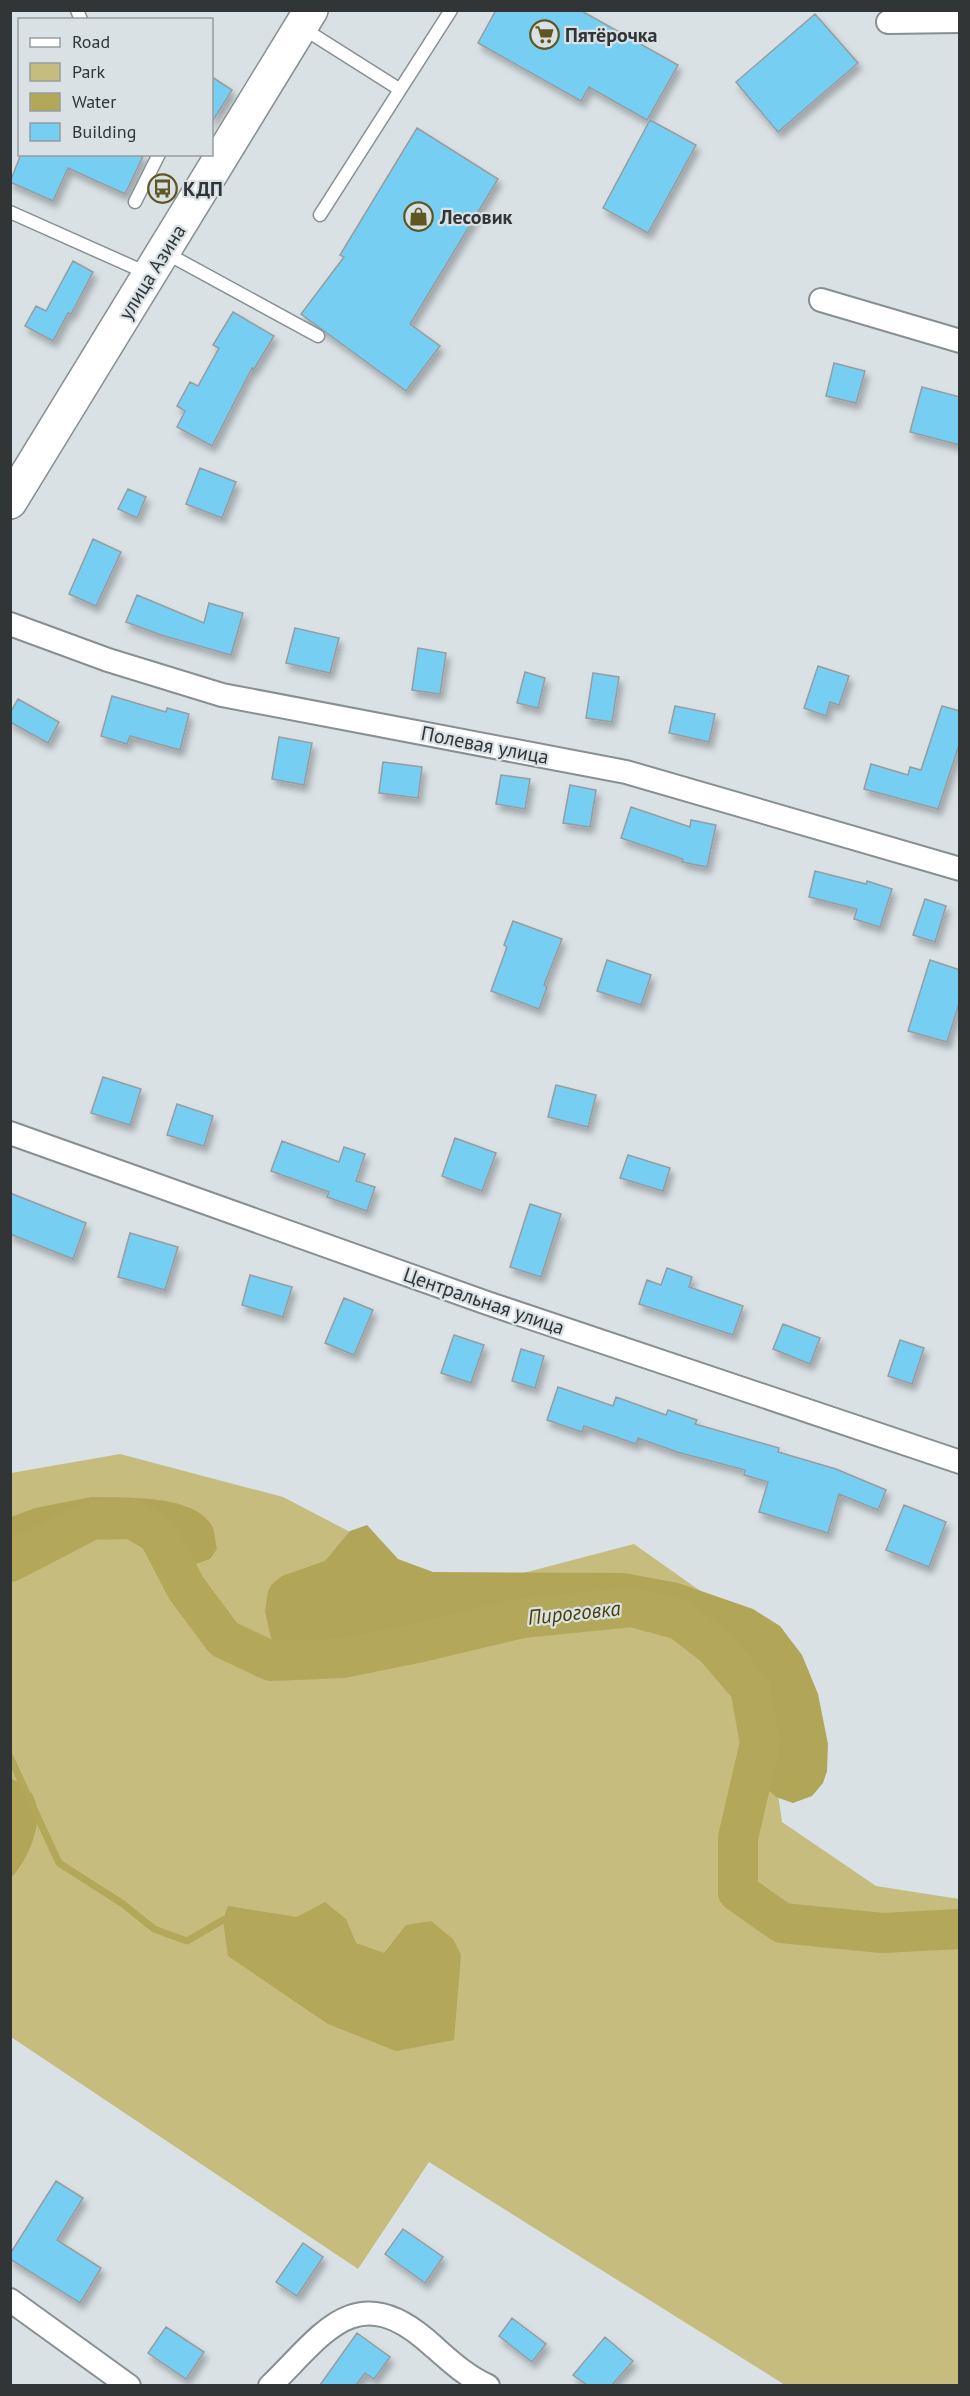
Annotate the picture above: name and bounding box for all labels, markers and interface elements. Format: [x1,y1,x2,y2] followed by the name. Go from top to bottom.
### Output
[18,18,213,156] legend
[528,19,560,51] supermarket icon: Пятёрочка
[565,22,658,48] place label: Пятёрочка
[72,30,110,53] text: Road
[72,60,105,83] text: Park
[72,90,116,113] text: Water
[72,120,136,143] text: Building
[146,173,178,205] bus stop icon: КДП
[183,176,223,202] place label: КДП
[403,201,435,233] shop icon: Лесовик
[439,204,513,230] place label: Лесовик
[112,219,192,325] street label: улица Азина
[419,720,551,770] street label: Полевая улица
[400,1261,568,1341] street label: Центральная улица
[526,1594,622,1631] water label: Пироговка

